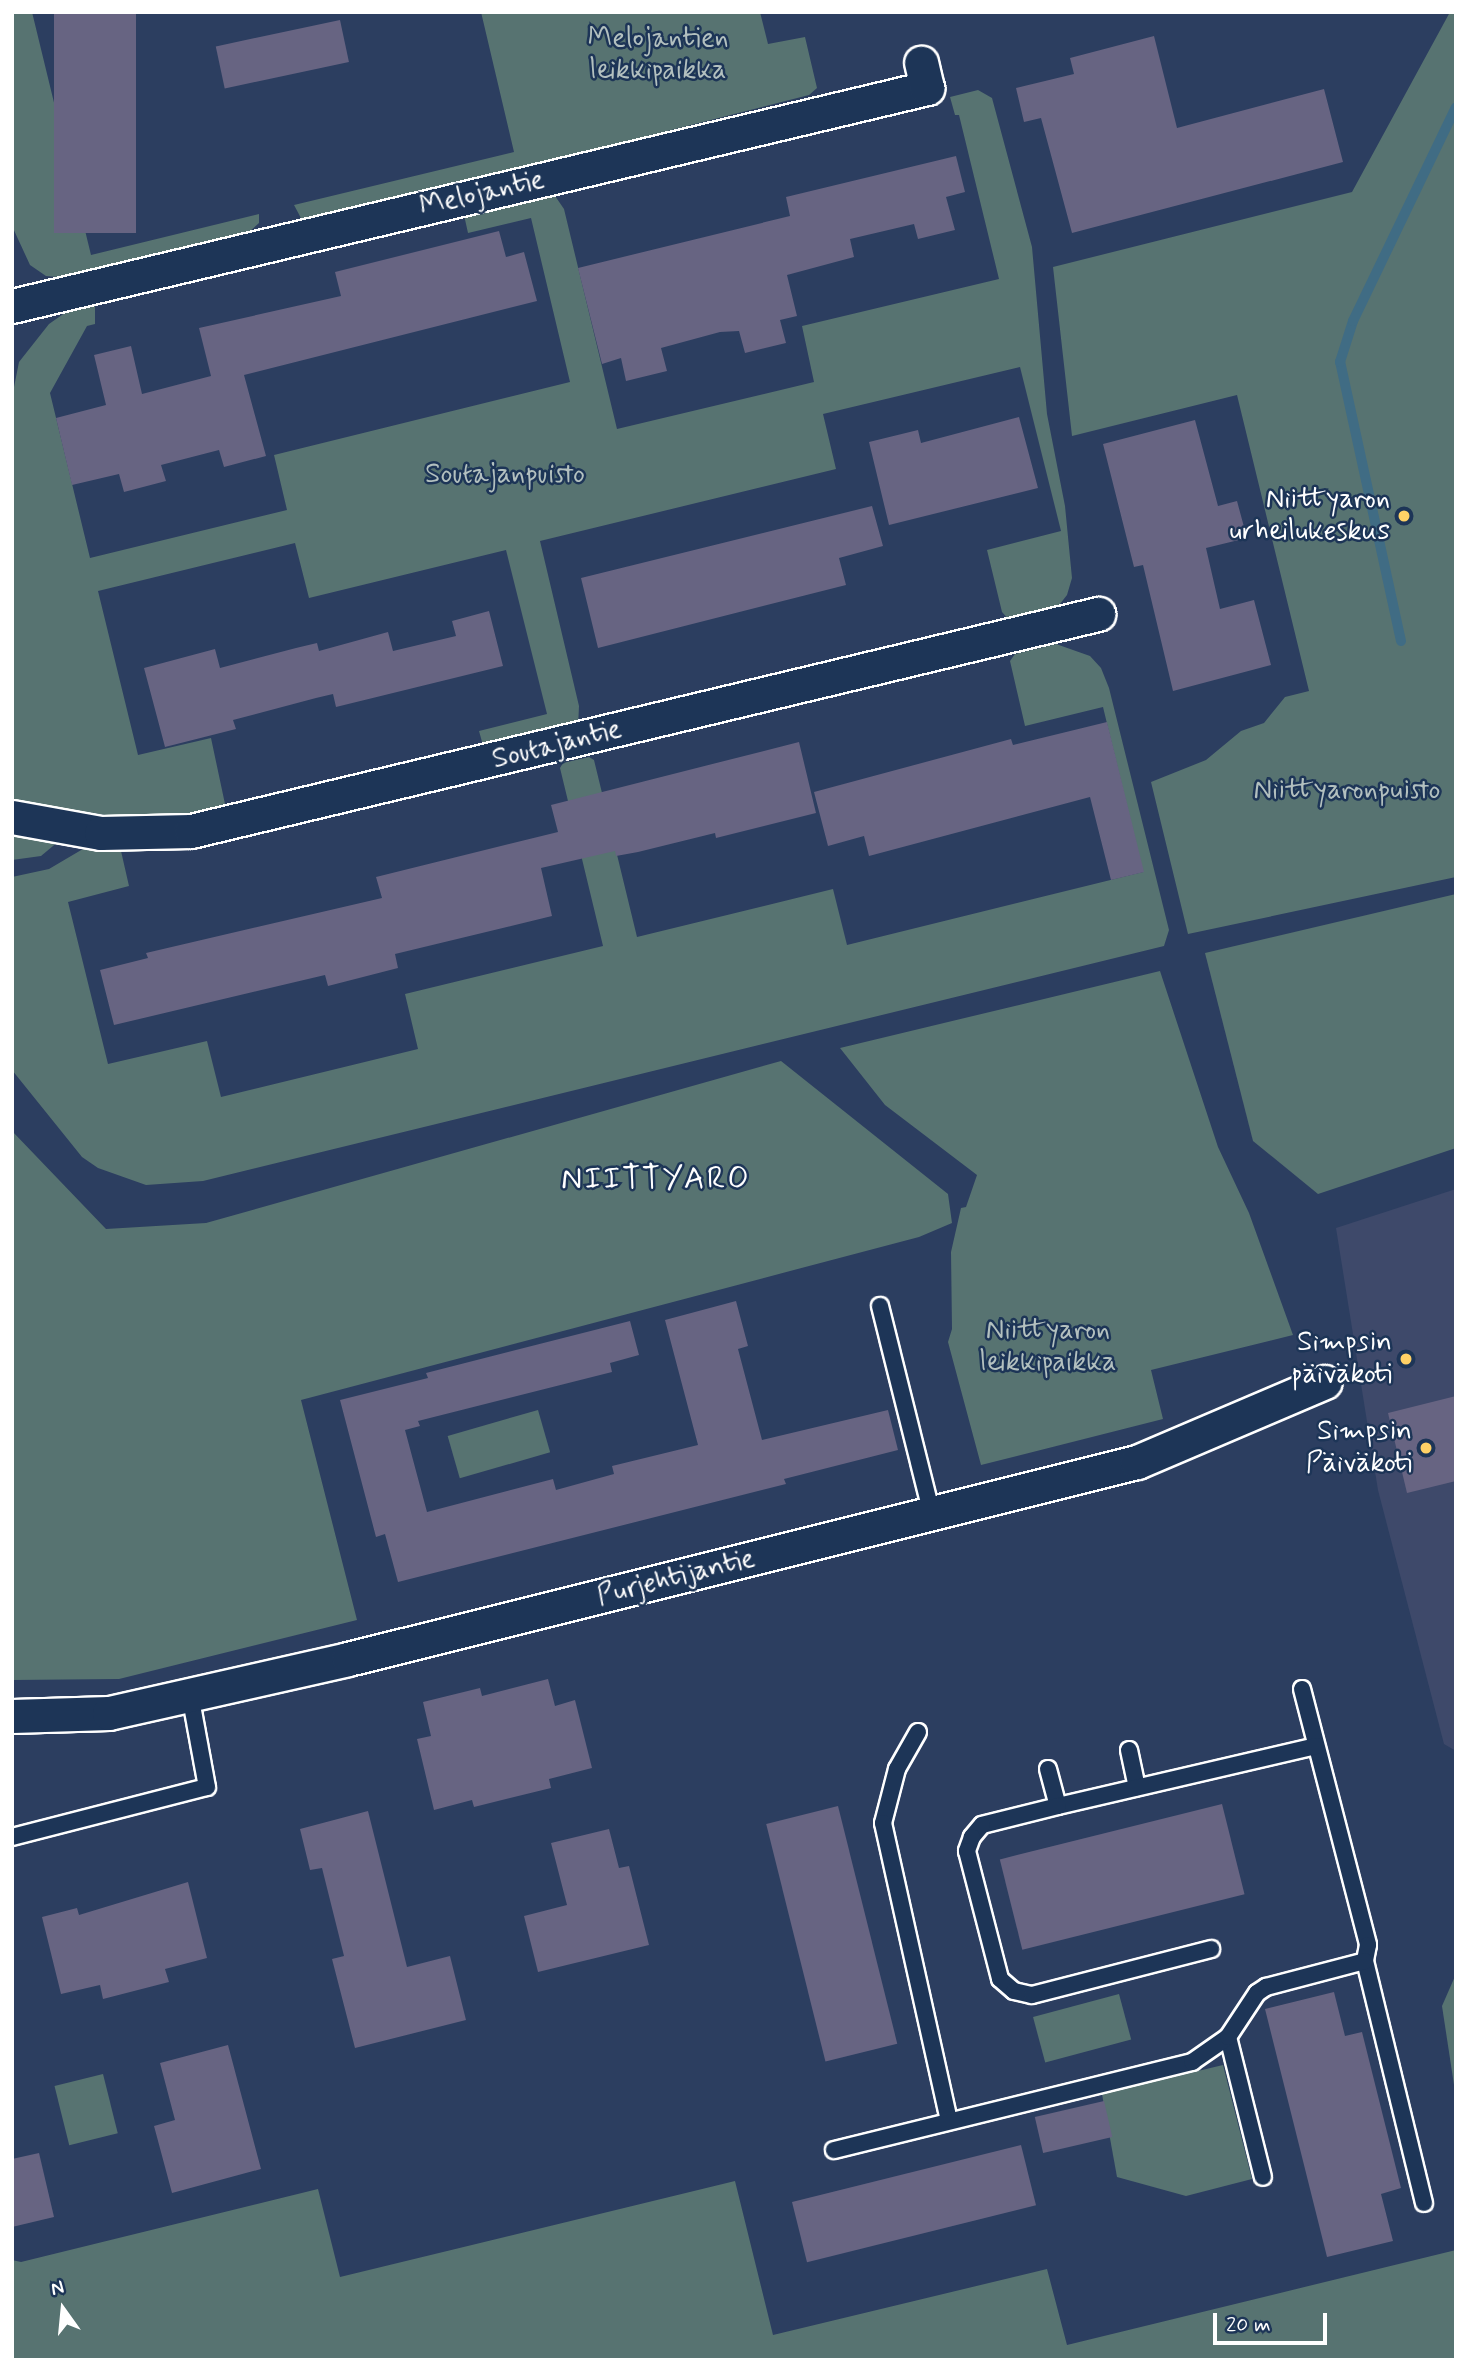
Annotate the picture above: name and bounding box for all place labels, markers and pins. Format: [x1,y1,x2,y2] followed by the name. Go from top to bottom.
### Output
[1229,483,1390,549] place label: Niittyaron urheilukeskus
[1396,508,1412,524] marker: Niittyaron urheilukeskus
[1291,1326,1392,1392] place label: Simpsin päiväkoti
[1398,1351,1414,1367] marker: Simpsin päiväkoti
[1306,1415,1412,1481] place label: Simpsin Päiväkoti
[1418,1440,1434,1456] marker: Simpsin Päiväkoti

